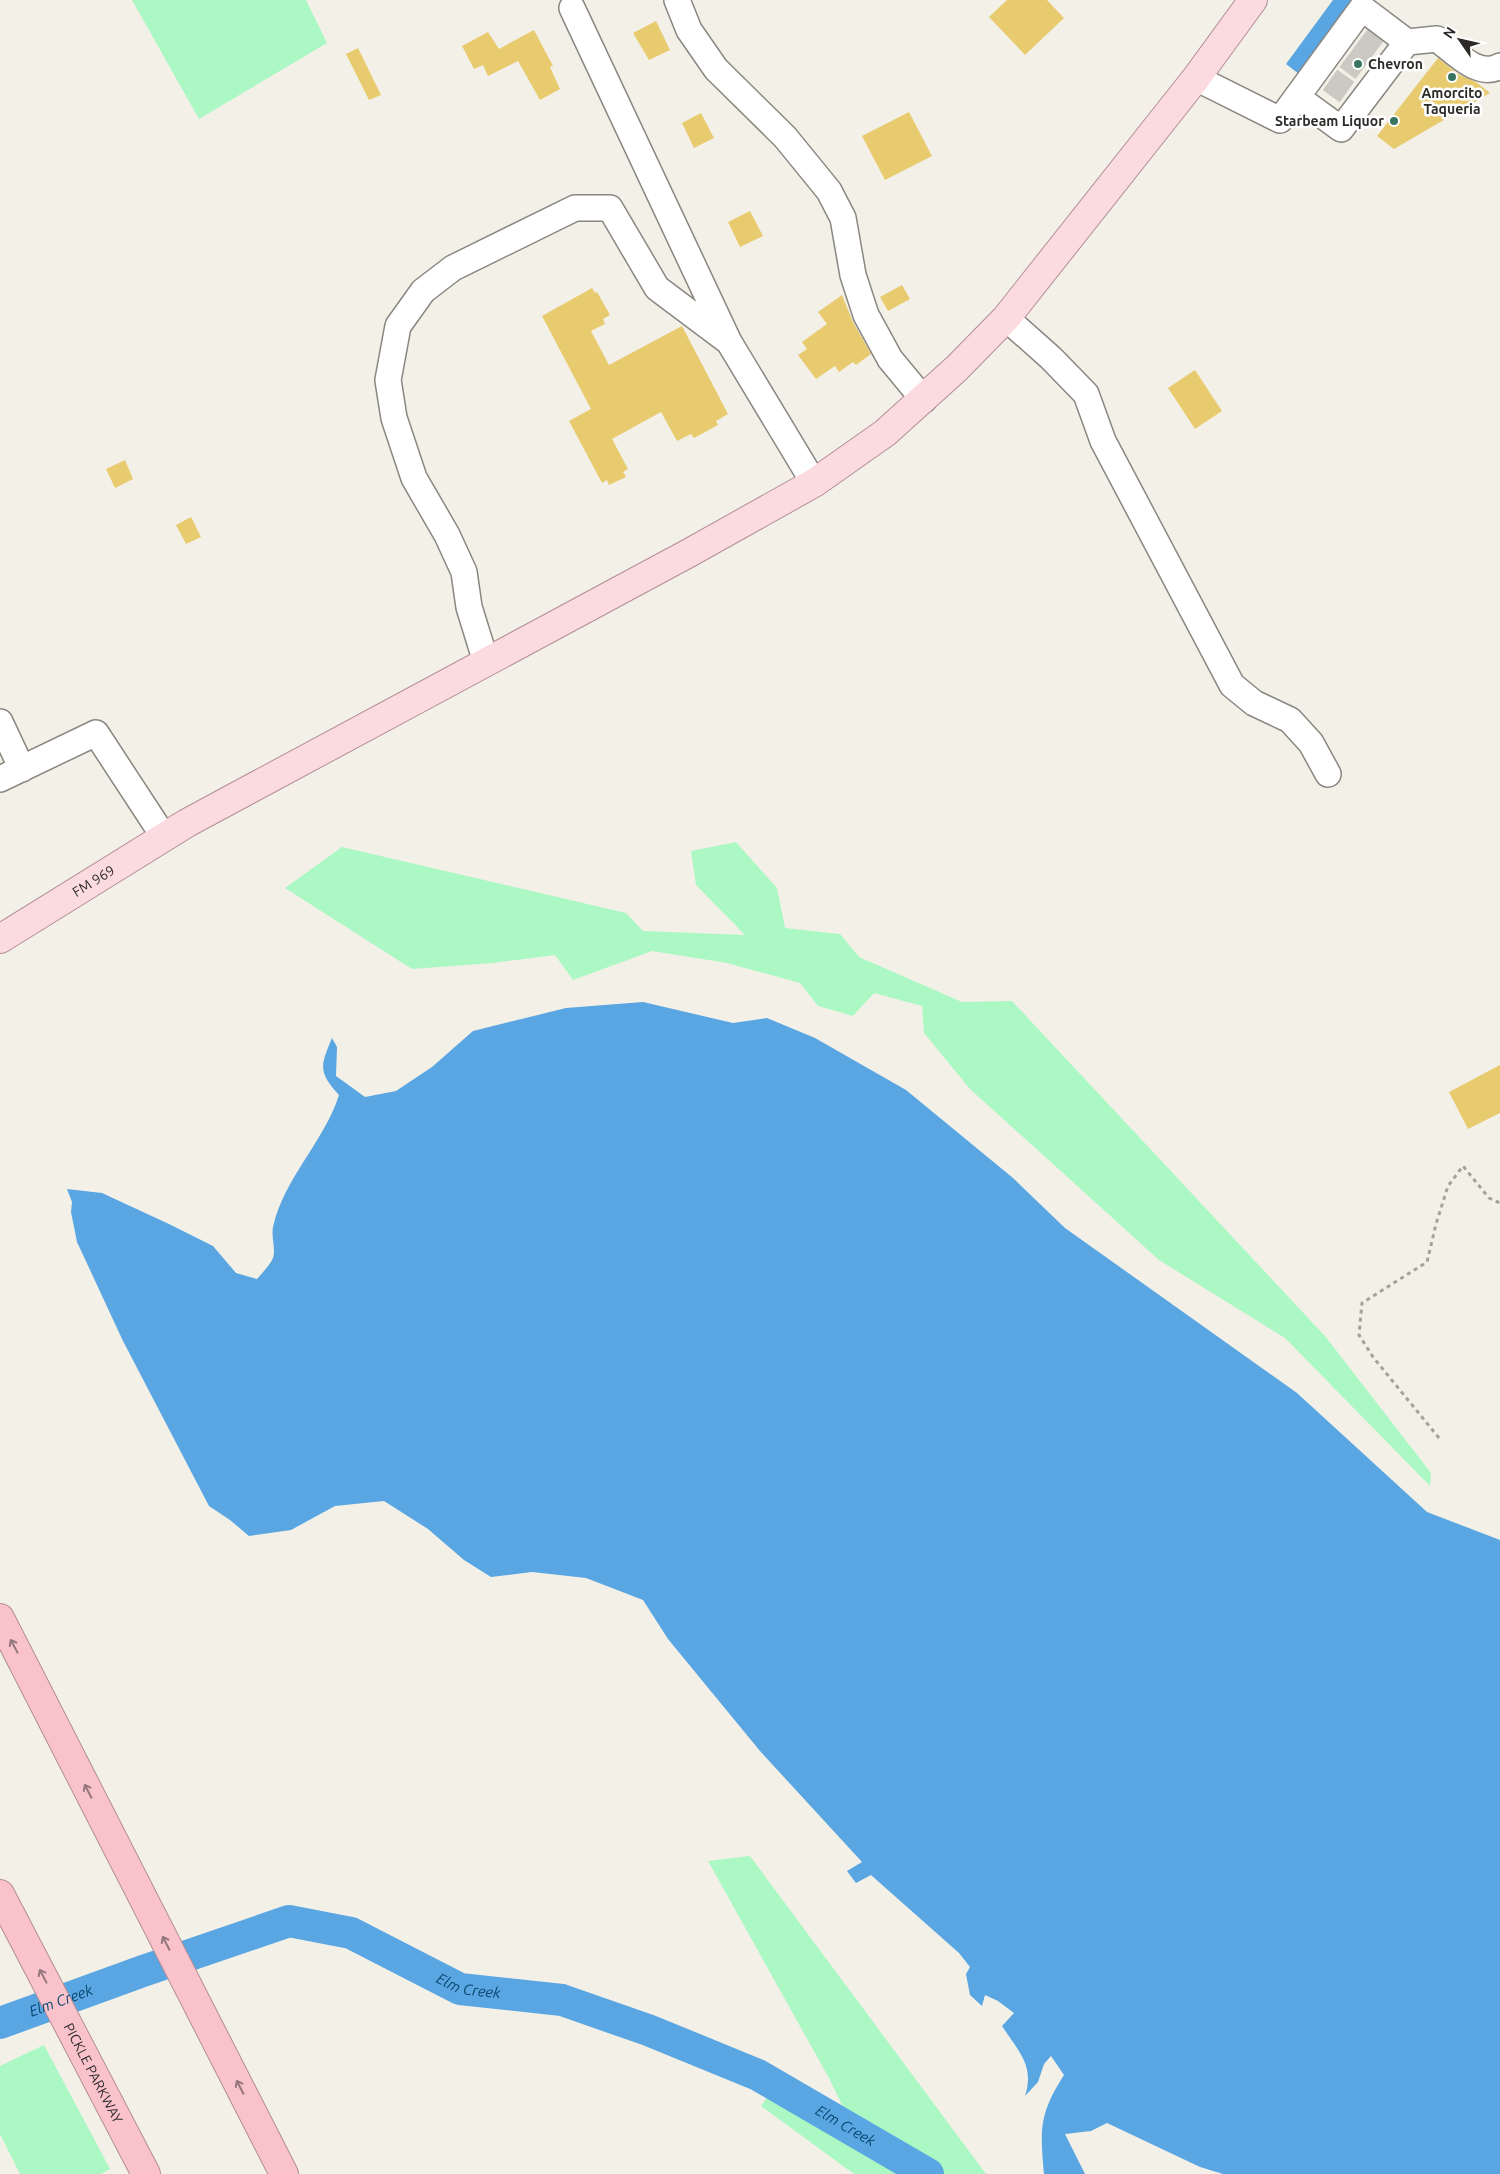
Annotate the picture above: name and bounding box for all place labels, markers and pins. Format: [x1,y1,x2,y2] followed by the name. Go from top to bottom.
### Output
[1368,56,1423,72] place label: Chevron
[1352,58,1364,70] marker: Chevron
[1446,71,1458,83] marker: Amorcito Taqueria
[1422,85,1483,117] place label: Amorcito Taqueria
[1275,113,1384,129] place label: Starbeam Liquor
[1388,115,1400,127] marker: Starbeam Liquor

